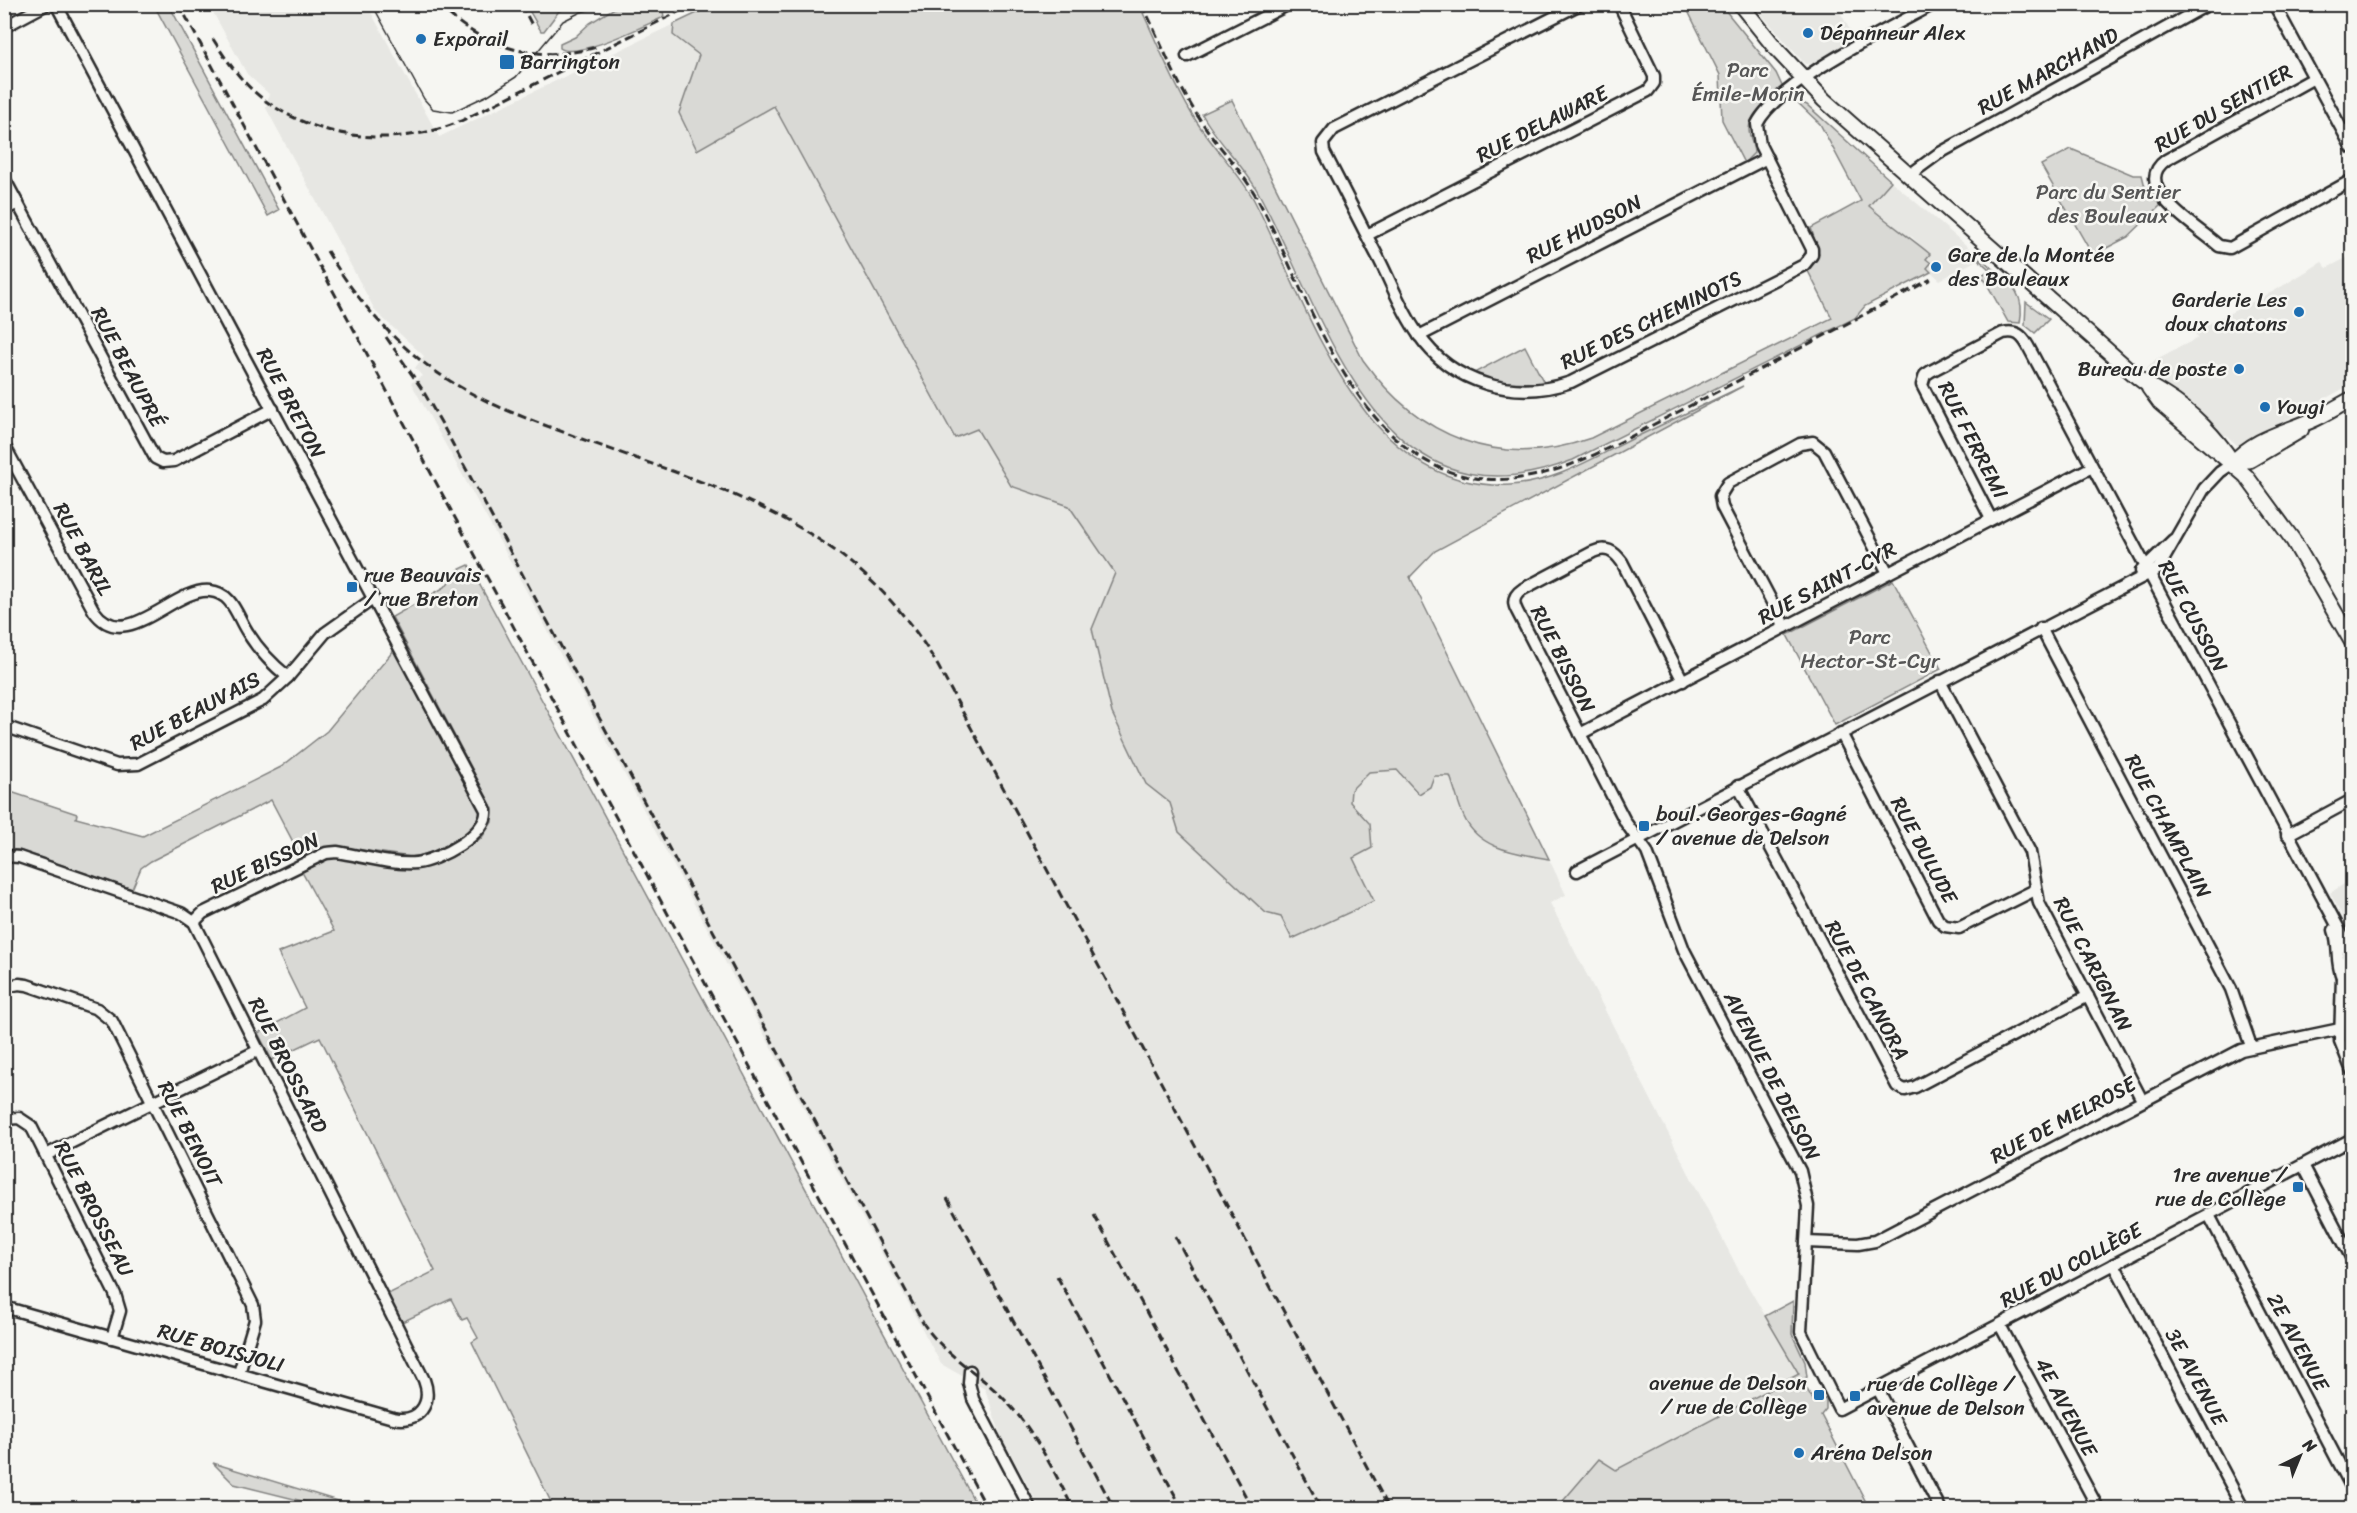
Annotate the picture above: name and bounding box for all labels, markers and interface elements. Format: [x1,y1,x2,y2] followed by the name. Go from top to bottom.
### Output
[1820,14,1965,52] place label: Dépanneur Alex
[1970,16,2126,126] street label: RUE MARCHAND
[433,20,509,58] place label: Exporail
[1801,26,1815,40] marker: Dépanneur Alex
[414,32,428,46] marker: Exporail
[520,43,620,81] place label: Barrington
[1691,51,1805,113] park label: Parc Émile-Morin
[498,53,516,71] marker: Barrington
[2147,53,2299,163] street label: RUE DU SENTIER
[1469,74,1616,174] street label: RUE DELAWARE
[2036,173,2182,235] park label: Parc du Sentier des Bouleaux
[1519,183,1649,275] street label: RUE HUDSON
[1948,236,2114,298] place label: Gare de la Montée des Bouleaux
[1554,259,1748,381] street label: RUE DES CHEMINOTS
[1929,260,1943,274] marker: Gare de la Montée des Bouleaux
[2165,281,2287,343] place label: Garderie Les doux chatons
[80,299,177,436] street label: RUE BEAUPRÉ
[2292,305,2306,319] marker: Garderie Les doux chatons
[246,340,336,466] street label: RUE BRETON
[2077,350,2227,388] place label: Bureau de poste
[2232,362,2246,376] marker: Bureau de poste
[1927,374,2019,506] street label: RUE FERREMI
[2277,388,2326,426] place label: Yougi
[2258,400,2272,414] marker: Yougi
[42,495,124,603] street label: RUE BARIL
[1751,530,1904,636] street label: RUE SAINT-CYR
[2147,553,2239,679] street label: RUE CUSSON
[364,556,481,618] place label: rue Beauvais / rue Breton
[345,580,359,594] marker: rue Beauvais / rue Breton
[1520,598,1606,720] street label: RUE BISSON
[1800,618,1941,680] park label: Parc Hector-St-Cyr
[122,660,268,762] street label: RUE BEAUVAIS
[2114,747,2222,906] street label: RUE CHAMPLAIN
[1880,789,1969,912] street label: RUE DULUDE
[1656,795,1847,857] place label: boul. Georges-Gagné / avenue de Delson
[1637,819,1651,833] marker: boul. Georges-Gagné / avenue de Delson
[204,821,326,905] street label: RUE BISSON
[2043,890,2144,1039] street label: RUE CARIGNAN
[1814,913,1920,1067] street label: RUE DE CANORA
[1712,984,1831,1168] street label: AVENUE DE DELSON
[237,990,339,1140] street label: RUE BROSSARD
[1983,1065,2144,1175] street label: RUE DE MELROSE
[147,1074,234,1195] street label: RUE BENOIT
[43,1134,145,1284] street label: RUE BROSSEAU
[2155,1156,2289,1218] place label: 1re avenue / rue de Collège
[2291,1180,2305,1194] marker: 1re avenue / rue de Collège
[1993,1211,2150,1319] street label: RUE DU COLLÈGE
[2256,1286,2341,1399] street label: 2E AVENUE
[153,1312,289,1384] street label: RUE BOISJOLI
[2154,1321,2238,1434] street label: 3E AVENUE
[2024,1350,2109,1465] street label: 4E AVENUE
[1649,1364,1807,1426] place label: avenue de Delson / rue de Collège
[1867,1365,2025,1427] place label: rue de Collège / avenue de Delson
[1812,1388,1826,1402] marker: avenue de Delson / rue de Collège
[1848,1389,1862,1403] marker: rue de Collège / avenue de Delson
[2270,1426,2330,1486] north arrow
[2295,1430,2324,1460] text: N
[1810,1434,1932,1472] place label: Aréna Delson
[1792,1446,1806,1460] marker: Aréna Delson

